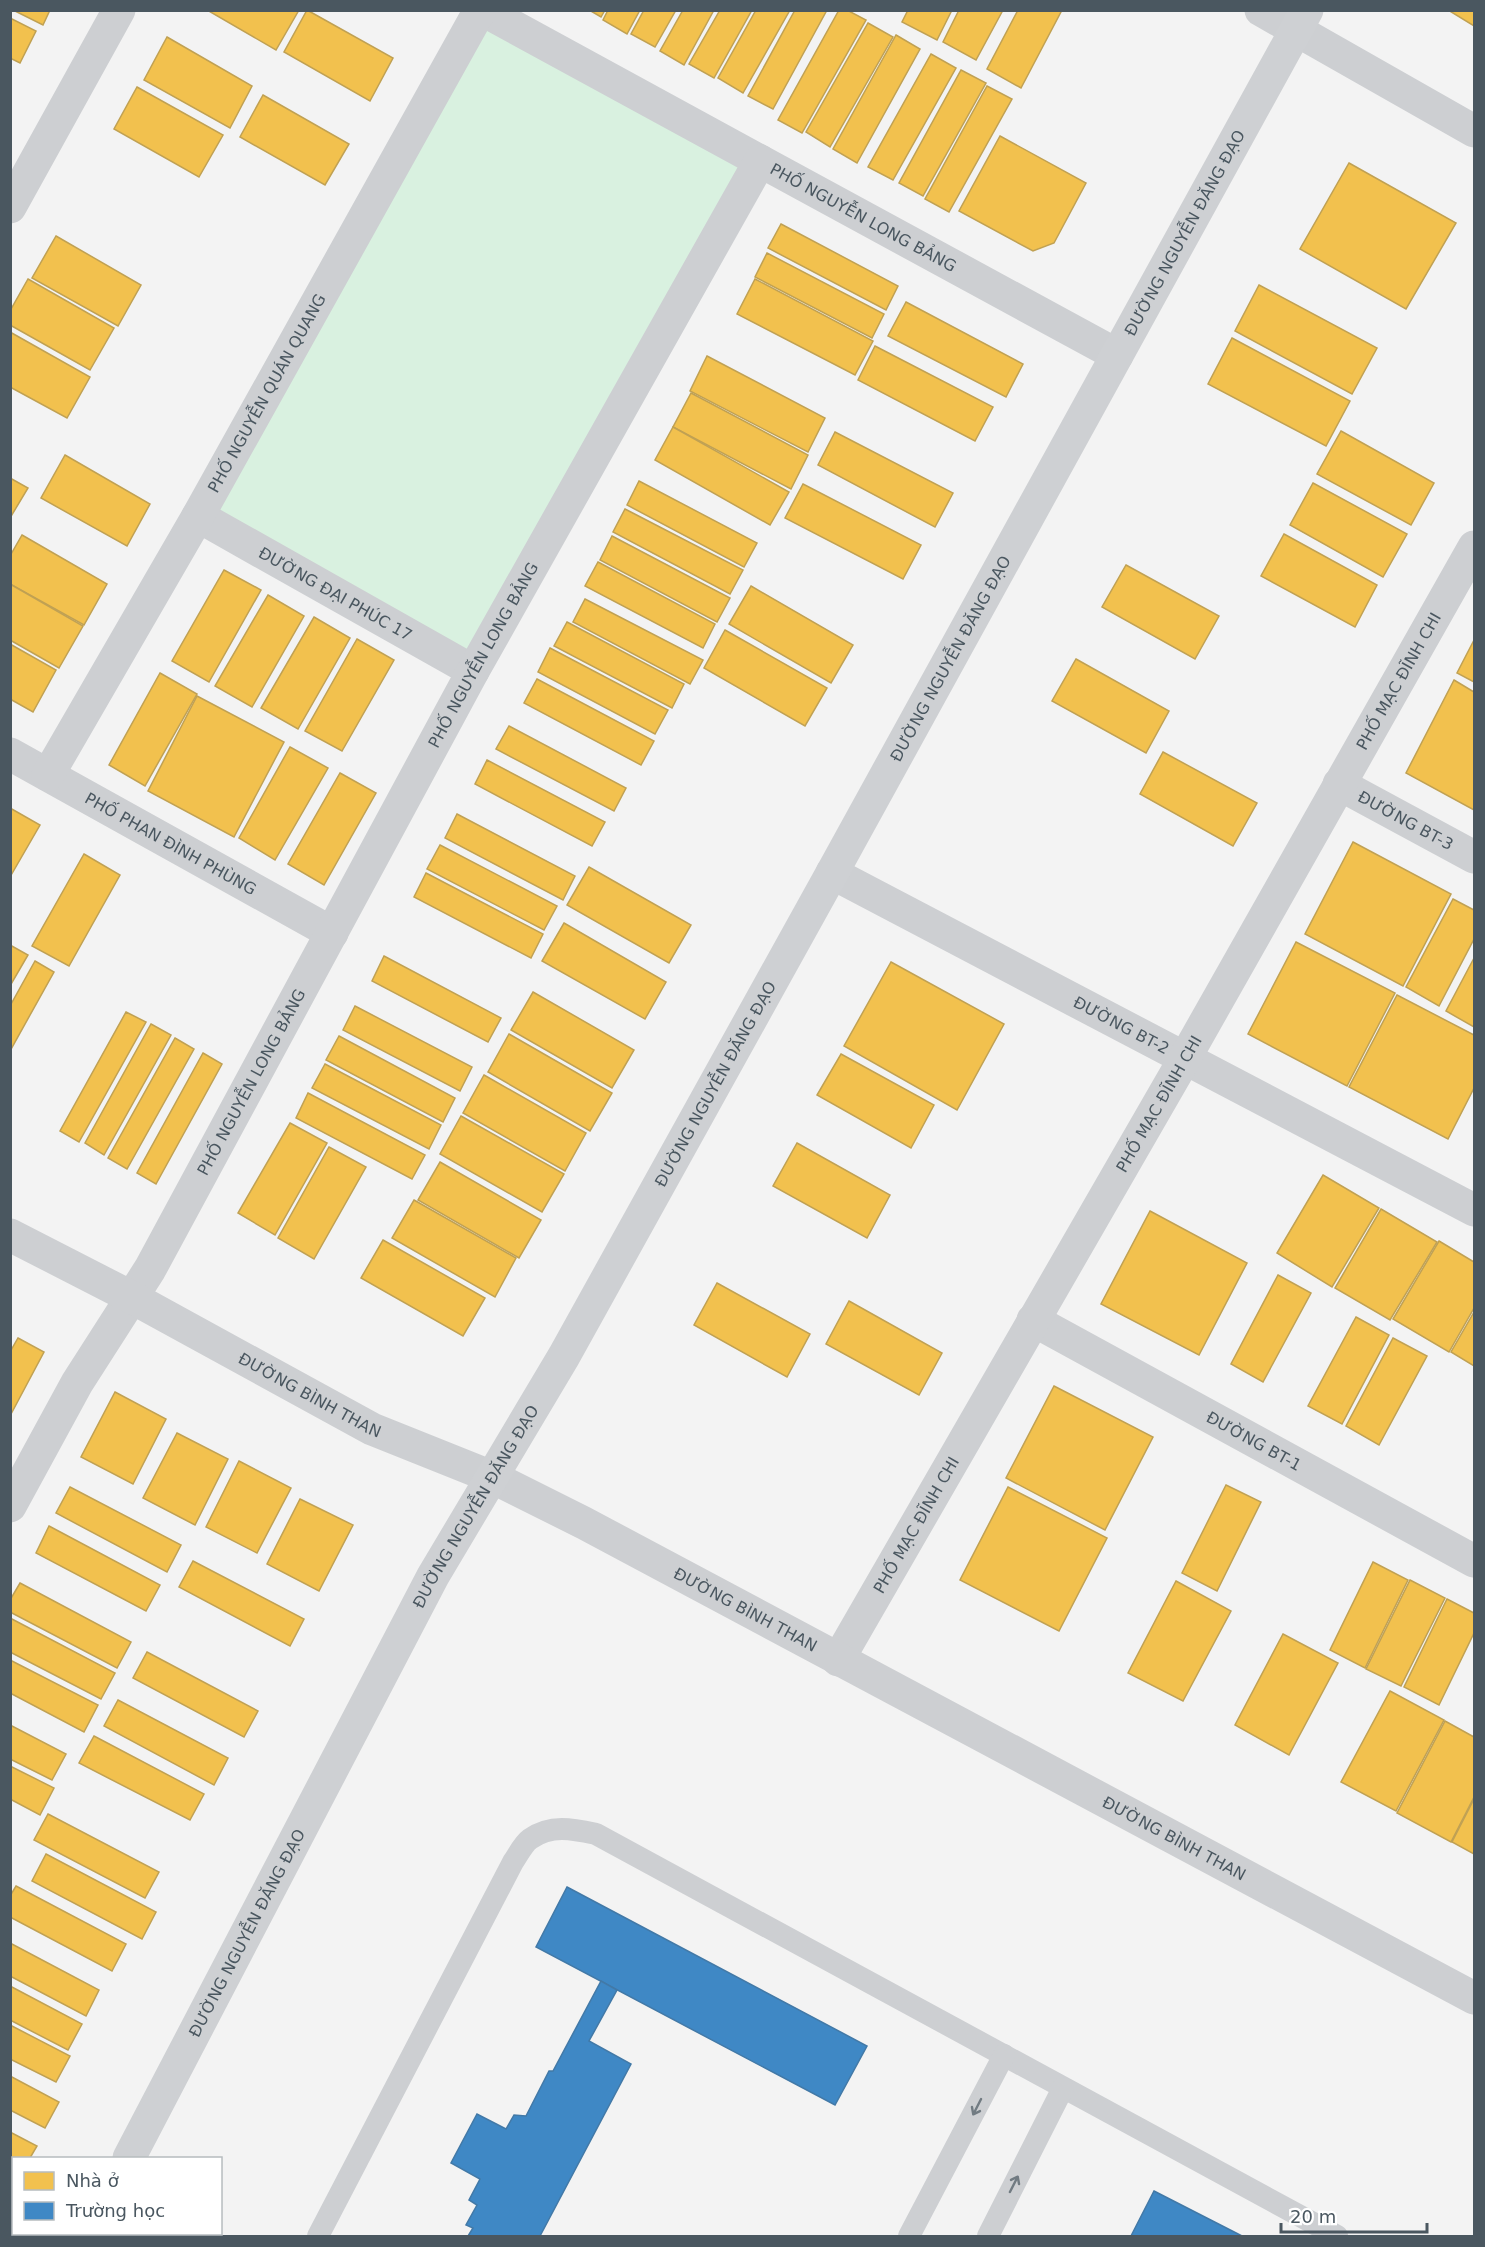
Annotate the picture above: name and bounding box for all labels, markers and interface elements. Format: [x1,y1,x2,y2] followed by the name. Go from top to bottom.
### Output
[1120,126,1249,339] street label: ĐƯỜNG NGUYỄN ĐĂNG ĐẠO
[767,159,960,275] street label: PHỐ NGUYỄN LONG BẢNG
[204,290,329,496] street label: PHỐ NGUYỄN QUÁN QUANG
[255,543,416,644] street label: ĐƯỜNG ĐẠI PHÚC 17
[886,552,1014,765] street label: ĐƯỜNG NGUYỄN ĐĂNG ĐẠO
[424,559,542,751] street label: PHỐ NGUYỄN LONG BẢNG
[1352,609,1445,753] street label: PHỐ MẠC ĐĨNH CHI
[1355,787,1457,854] street label: ĐƯỜNG BT-3
[82,788,260,899] street label: PHỐ PHAN ĐÌNH PHÙNG
[650,978,780,1190] street label: ĐƯỜNG NGUYỄN ĐĂNG ĐẠO
[193,985,309,1178] street label: PHỐ NGUYỄN LONG BẢNG
[1070,992,1173,1058] street label: ĐƯỜNG BT-2
[1112,1032,1205,1175] street label: PHỐ MẠC ĐĨNH CHI
[235,1348,384,1441] street label: ĐƯỜNG BÌNH THAN
[409,1402,542,1611] street label: ĐƯỜNG NGUYỄN ĐĂNG ĐẠO
[1203,1407,1305,1474] street label: ĐƯỜNG BT-1
[869,1453,963,1597] street label: PHỐ MẠC ĐĨNH CHI
[671,1563,821,1655] street label: ĐƯỜNG BÌNH THAN
[1099,1792,1249,1884] street label: ĐƯỜNG BÌNH THAN
[184,1826,309,2040] street label: ĐƯỜNG NGUYỄN ĐĂNG ĐẠO
[970,2098,982,2116] one-way arrow
[12,2157,222,2235] legend
[66,2170,119,2191] text: Nhà ở
[1009,2176,1020,2194] one-way arrow
[1281,2196,1426,2234] scale bar
[65,2200,165,2221] text: Trường học
[1290,2206,1336,2227] text: 20 m

